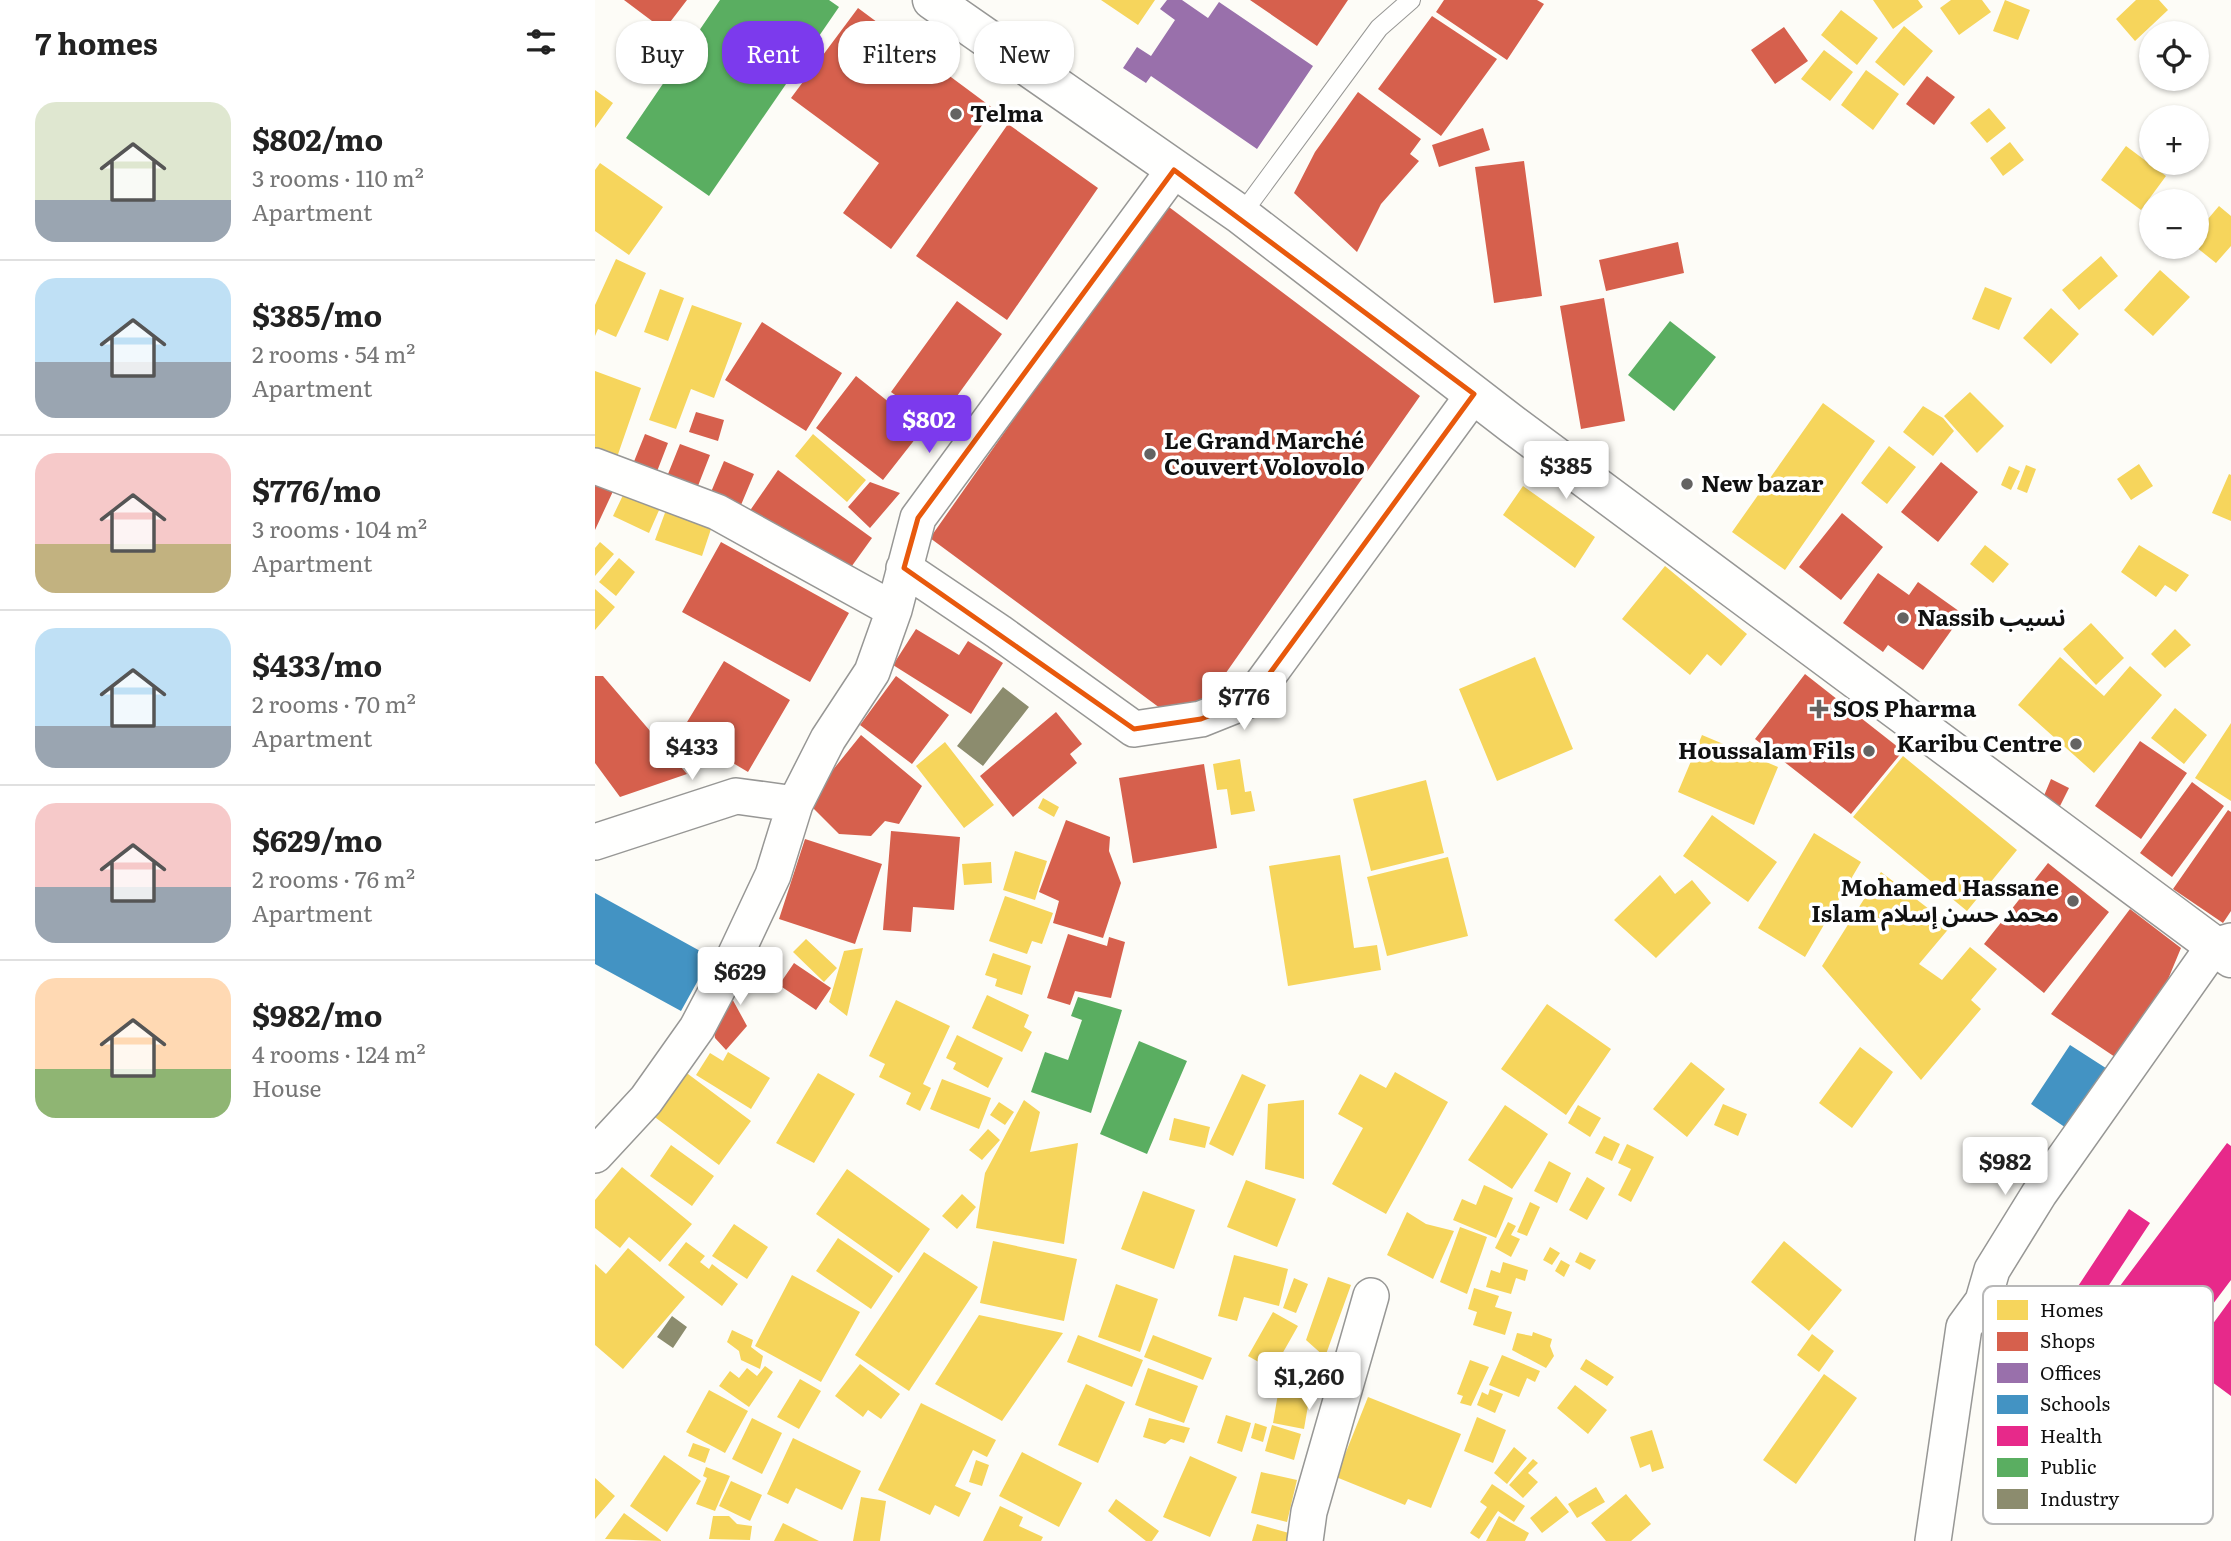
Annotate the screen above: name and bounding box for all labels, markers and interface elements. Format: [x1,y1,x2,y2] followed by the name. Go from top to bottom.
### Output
[35,20,158,64] text: 7 homes
[616,21,708,84] chip: Buy
[722,21,824,84] chip: Rent
[838,21,960,84] chip: Filters
[974,21,1074,84] chip: New
[2139,21,2209,259] map controls
[2139,21,2209,91] button: locate
[522,23,560,61] icon: filters
[970,95,1044,129] place label: Telma
[2139,105,2209,175] button: +
[948,106,964,122] marker: Telma
[252,116,383,160] text: $802/mo
[91,130,175,214] icon: home
[252,160,424,194] text: 3 rooms · 110 m²
[2139,189,2209,259] button: −
[252,194,372,228] text: Apartment
[252,292,382,336] text: $385/mo
[91,306,175,390] icon: home
[252,336,415,370] text: 2 rooms · 54 m²
[252,370,372,404] text: Apartment
[888,396,970,455] pin: $802
[902,401,956,435] text: $802
[1164,422,1365,482] place label: Le Grand Marché Couvert Volovolo
[1525,442,1607,501] pin: $385
[1142,446,1158,462] marker: Le Grand Marché Couvert Volovolo
[1540,447,1592,481] text: $385
[1701,465,1824,499] place label: New bazar
[252,467,381,511] text: $776/mo
[1679,476,1695,492] marker: New bazar
[91,481,175,565] icon: home
[252,511,427,545] text: 3 rooms · 104 m²
[252,545,372,579] text: Apartment
[1917,599,2066,633] place label: Nassib نسيب
[1895,610,1911,626] marker: Nassib نسيب
[252,642,382,686] text: $433/mo
[91,656,175,740] icon: home
[1203,672,1285,732] pin: $776
[1218,678,1270,712] text: $776
[252,686,416,720] text: 2 rooms · 70 m²
[1833,690,1977,724] place label: SOS Pharma
[1811,701,1827,717] marker: SOS Pharma
[252,720,372,754] text: Apartment
[651,722,733,782] pin: $433
[1897,725,2062,759] place label: Karibu Centre
[666,728,718,762] text: $433
[1678,732,1855,766] place label: Houssalam Fils
[2068,736,2084,752] marker: Karibu Centre
[1861,743,1877,759] marker: Houssalam Fils
[252,817,382,861] text: $629/mo
[91,831,175,915] icon: home
[252,861,415,895] text: 2 rooms · 76 m²
[1811,869,2059,932] place label: Mohamed Hassane Islam محمد حسن إسلام
[2065,893,2081,909] marker: Mohamed Hassane Islam محمد حسن إسلام
[252,895,372,929] text: Apartment
[699,948,781,1007] pin: $629
[714,953,766,987] text: $629
[252,992,382,1036] text: $982/mo
[91,1006,175,1090] icon: home
[252,1036,426,1070] text: 4 rooms · 124 m²
[252,1070,321,1104] text: House
[1964,1138,2046,1197] pin: $982
[1979,1143,2031,1177] text: $982
[1983,1286,2213,1524] legend
[2040,1295,2104,1323] text: Homes
[2040,1326,2095,1354] text: Shops
[1252,1352,1366,1412] pin: $1,260
[1274,1358,1344,1392] text: $1,260
[2040,1358,2101,1386] text: Offices
[2040,1389,2111,1417] text: Schools
[2040,1421,2102,1449] text: Health
[2040,1452,2097,1480] text: Public
[2040,1484,2119,1512] text: Industry

